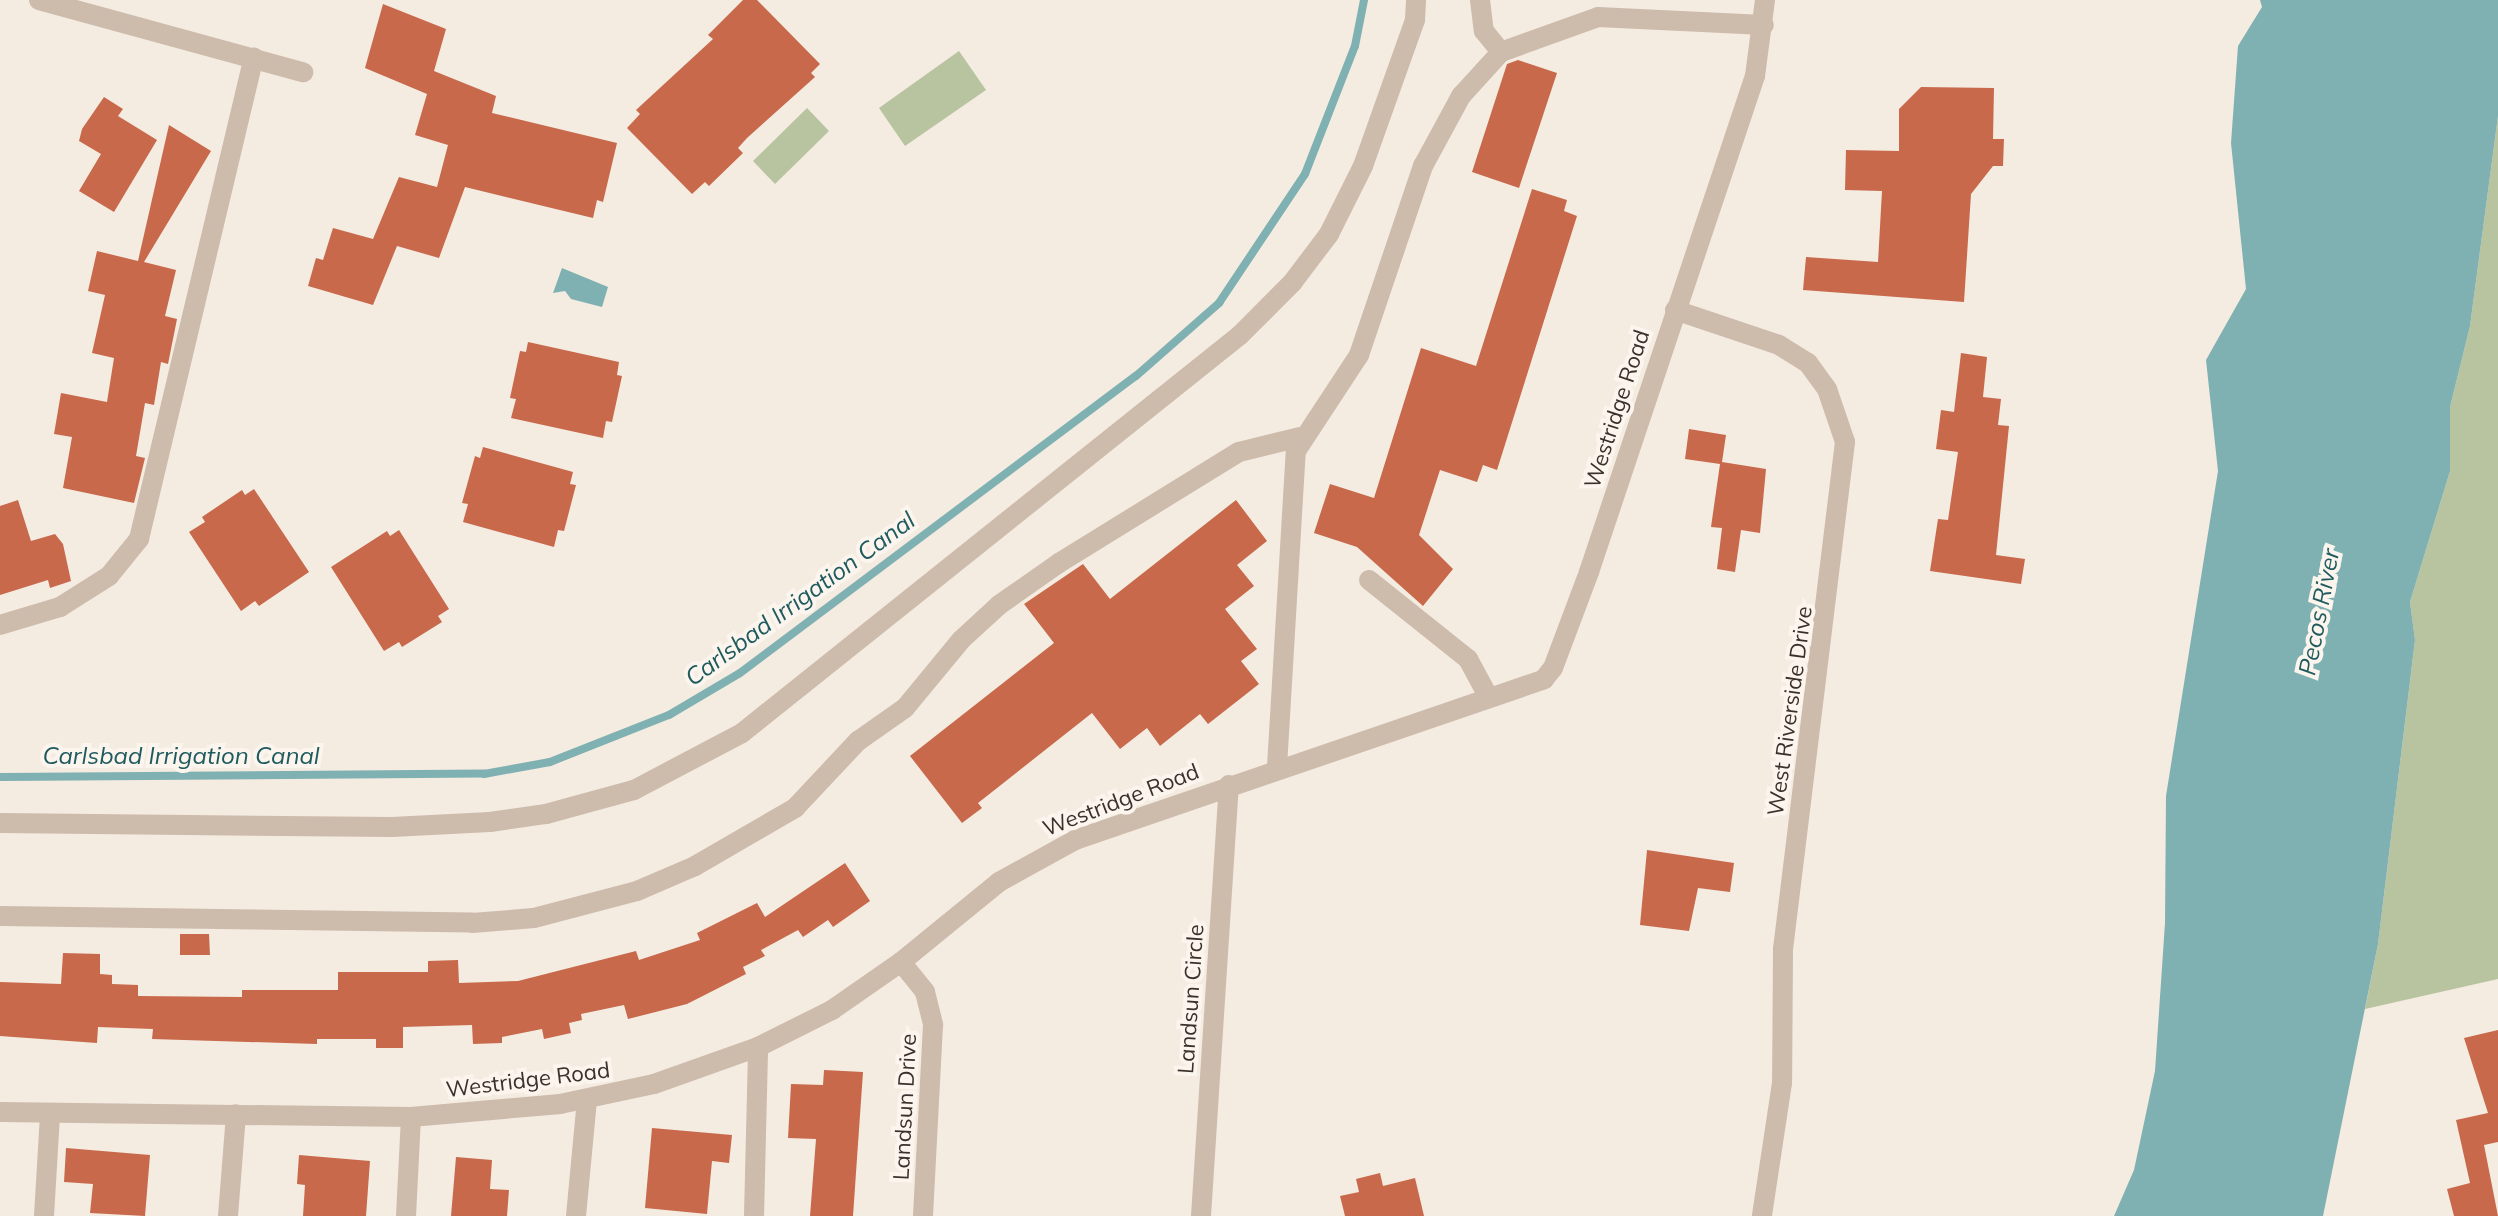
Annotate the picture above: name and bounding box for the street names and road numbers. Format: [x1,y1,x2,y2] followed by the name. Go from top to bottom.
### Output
[1579,326,1655,492] street label: Westridge Road
[1762,604,1818,818] street label: West Riverside Drive
[1039,758,1203,842] street label: Westridge Road
[1173,923,1209,1075] street label: Landsun Circle
[888,1033,922,1181] street label: Landsun Drive
[445,1057,611,1103] street label: Westridge Road

